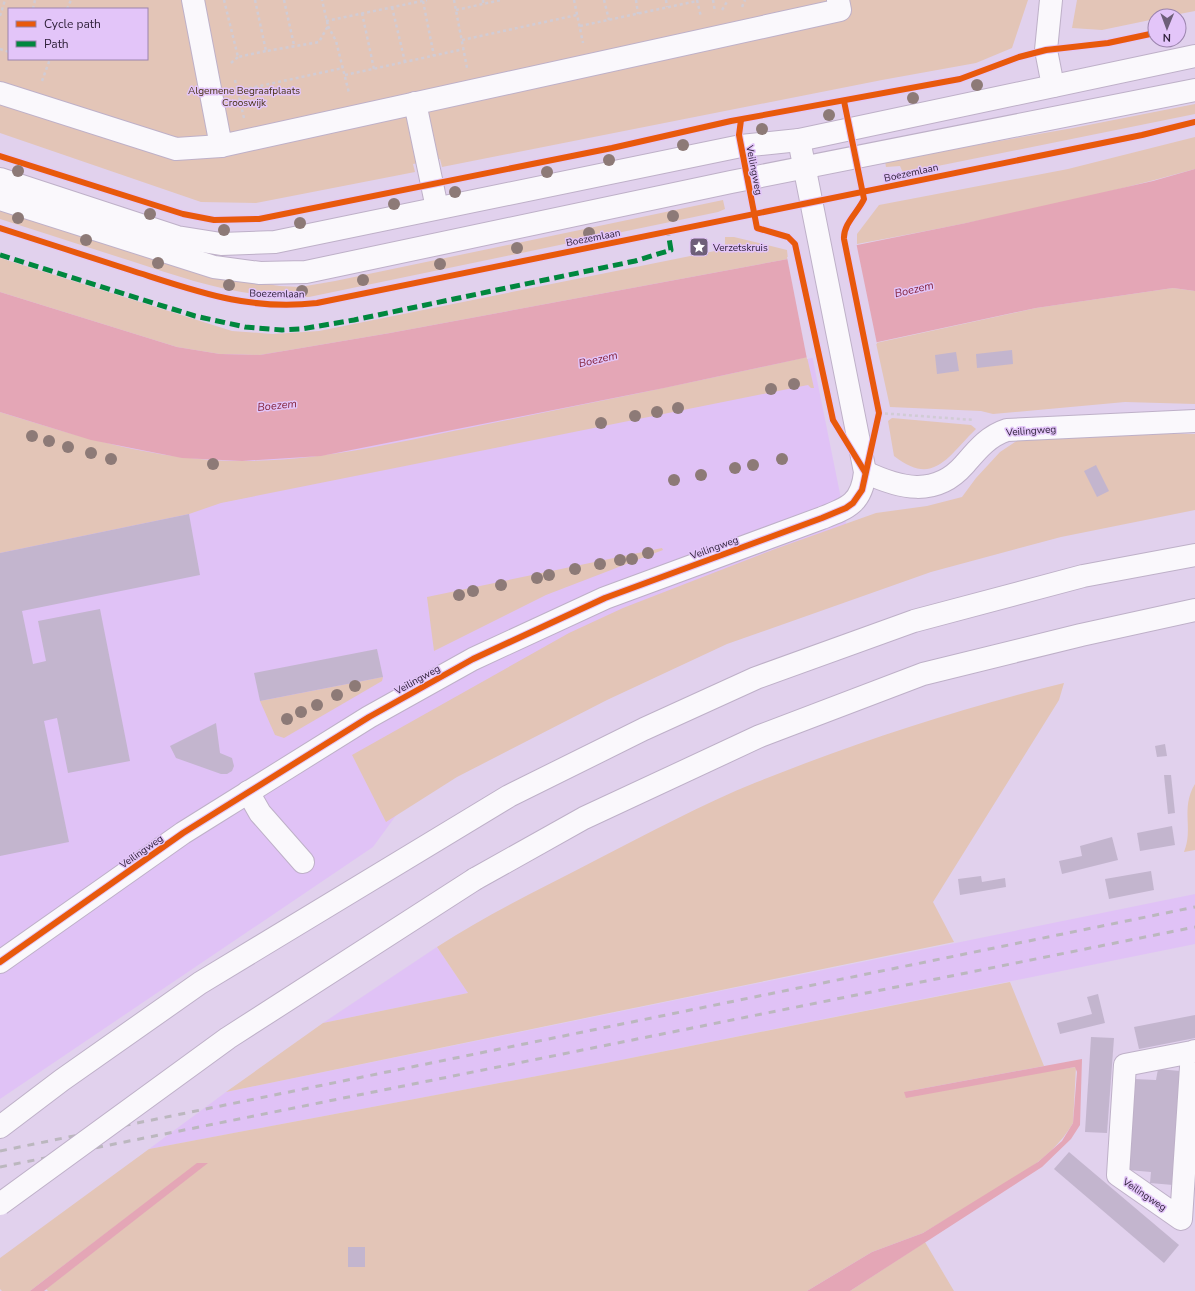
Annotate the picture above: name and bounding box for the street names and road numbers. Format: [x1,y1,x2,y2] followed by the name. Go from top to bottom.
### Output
[742,143,766,196] street label: Veilingweg
[883,160,940,186] street label: Boezemlaan
[565,226,622,250] street label: Boezemlaan
[249,287,305,301] street label: Boezemlaan
[1005,422,1057,440] street label: Veilingweg
[687,533,740,563] street label: Veilingweg
[391,661,443,699] street label: Veilingweg
[116,832,166,873] street label: Veilingweg
[1119,1174,1169,1215] street label: Veilingweg

